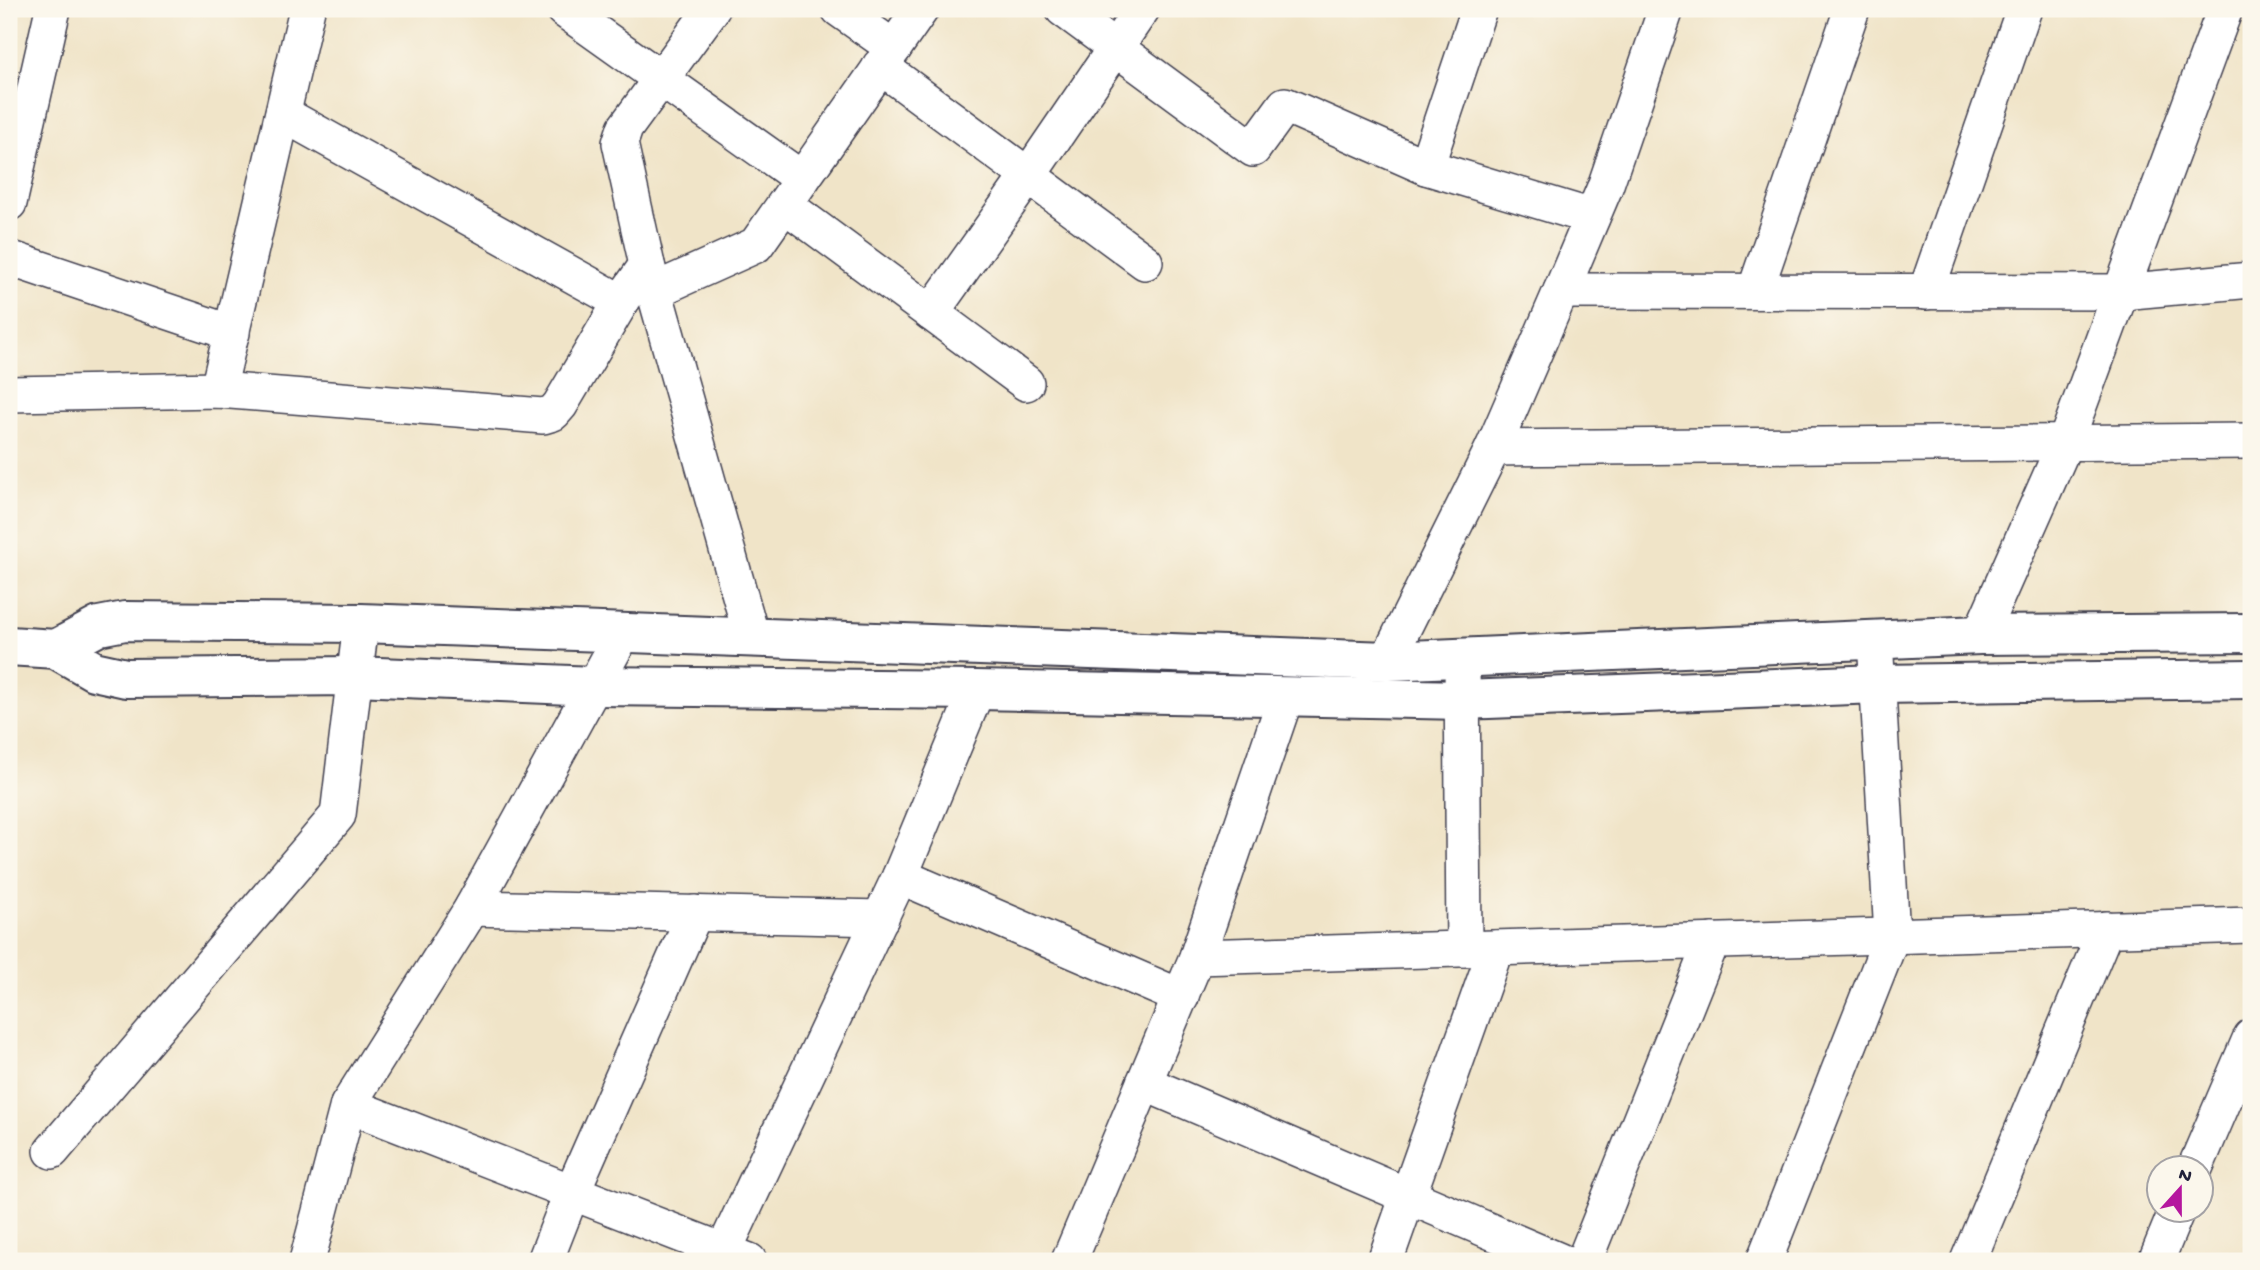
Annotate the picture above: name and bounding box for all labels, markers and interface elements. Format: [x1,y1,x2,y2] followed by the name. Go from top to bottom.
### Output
[2144,1154,2214,1224] north arrow
[2175,1163,2195,1189] text: N

